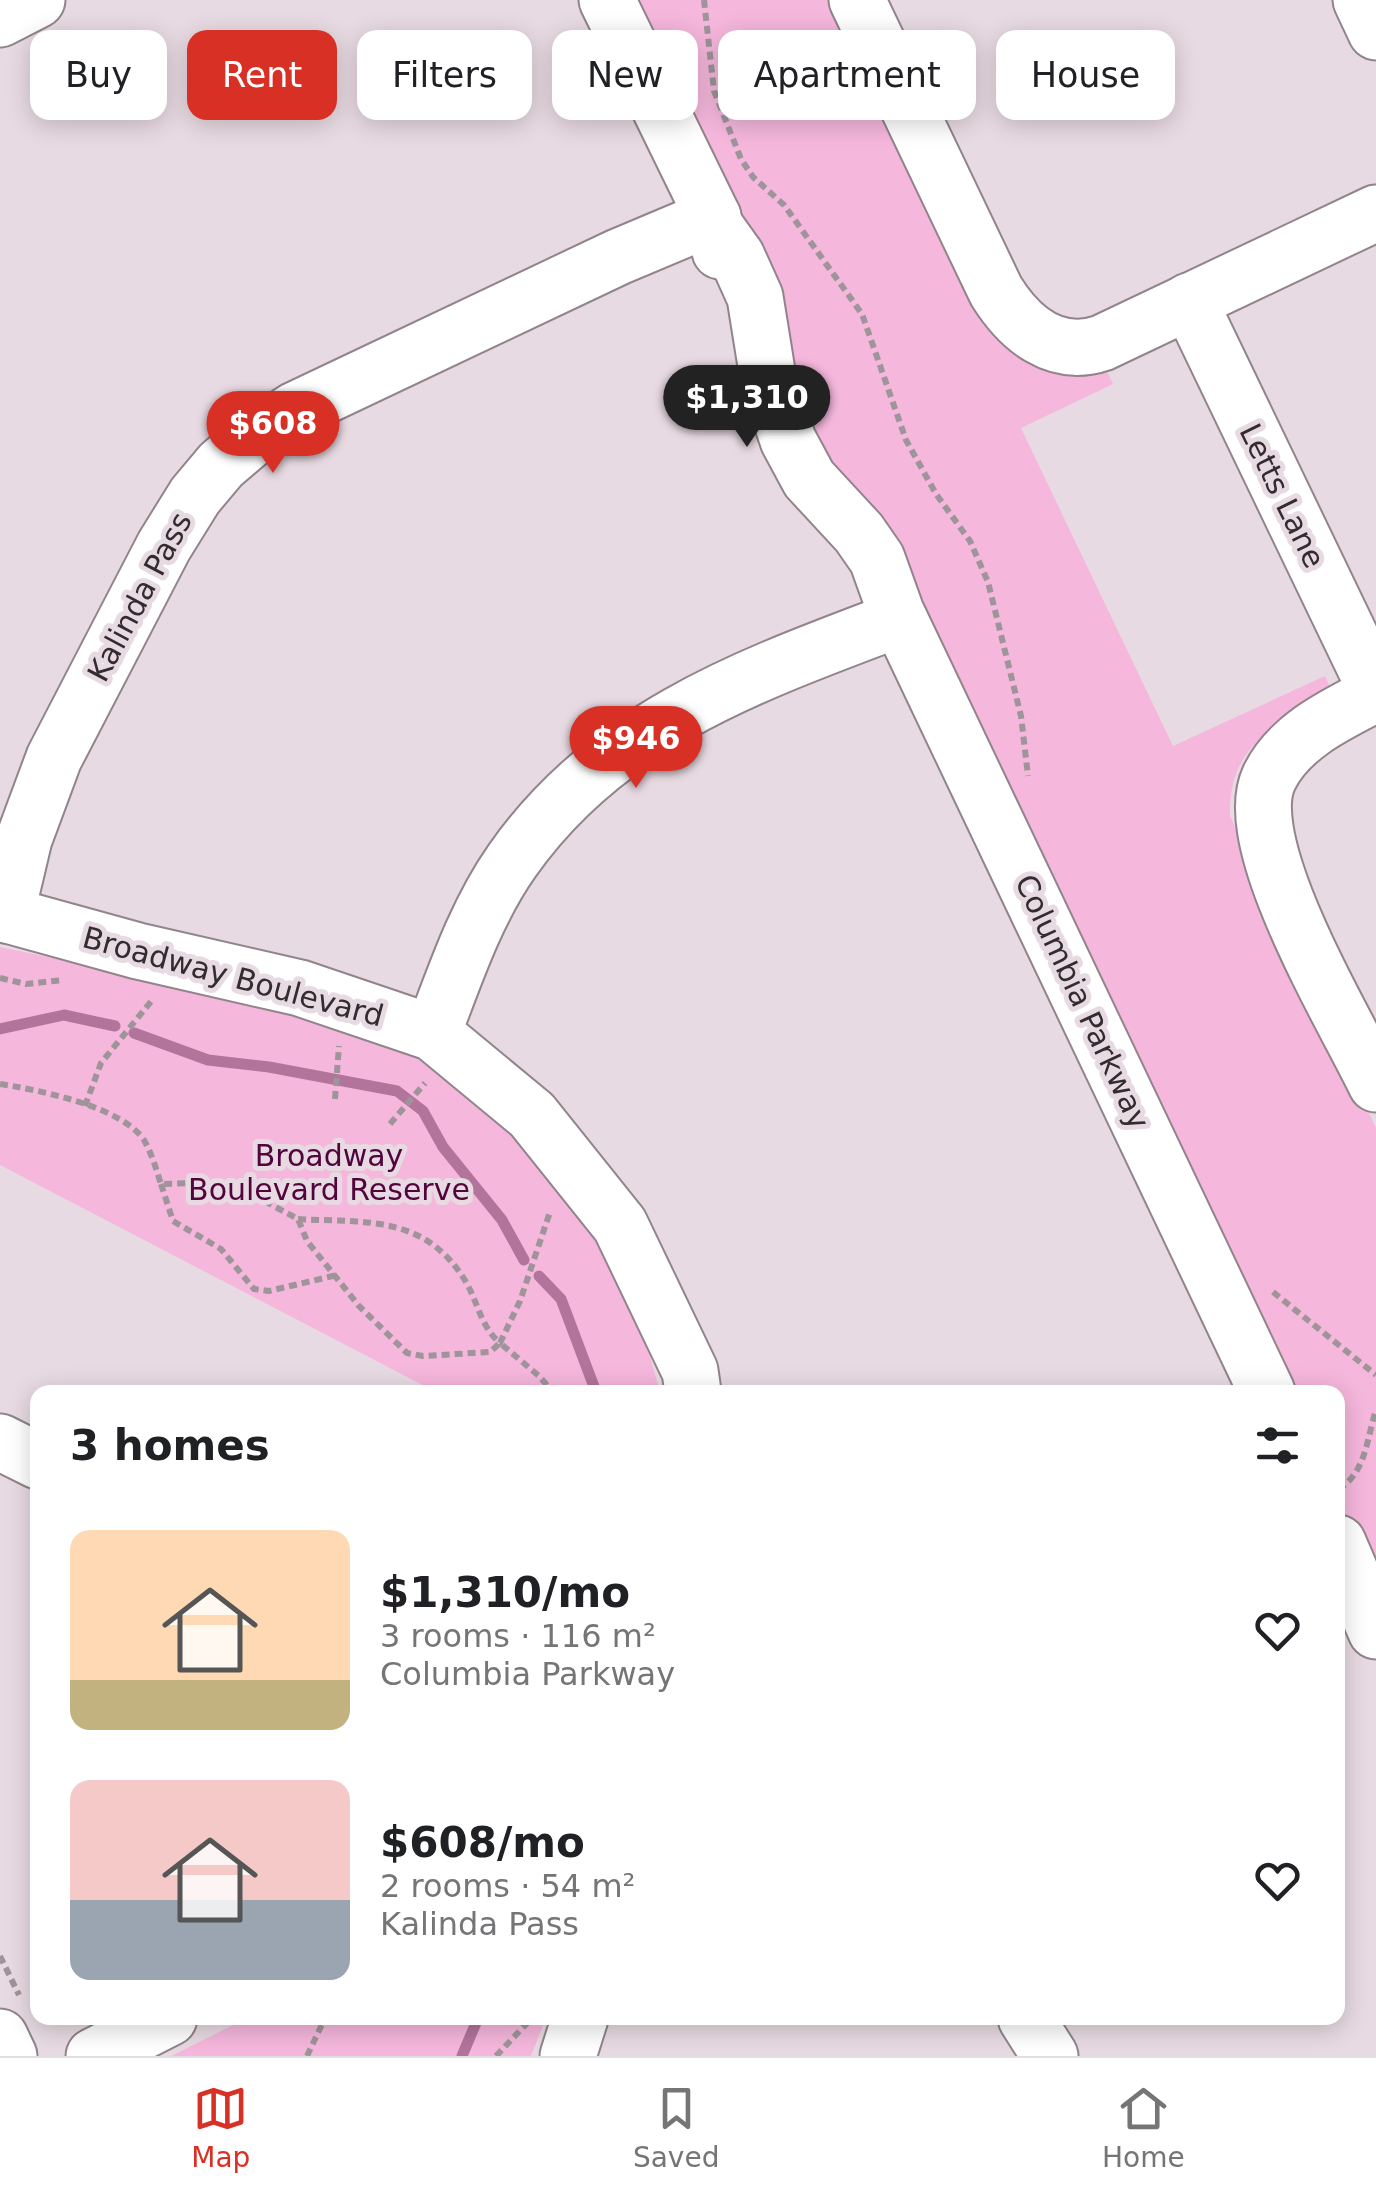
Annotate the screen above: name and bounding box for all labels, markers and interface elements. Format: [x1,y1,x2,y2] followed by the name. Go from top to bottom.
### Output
[30,30,167,120] chip: Buy
[187,30,337,120] chip: Rent
[357,30,532,120] chip: Filters
[552,30,698,120] chip: New
[718,30,976,120] chip: Apartment
[996,30,1175,120] chip: House
[666,365,828,450] pin: $1,310
[685,378,809,416] text: $1,310
[214,391,332,476] pin: $608
[228,404,318,442] text: $608
[1233,418,1332,574] street label: Letts Lane
[80,506,199,687] street label: Kalinda Pass
[577,706,695,791] pin: $946
[591,719,681,757] text: $946
[1008,869,1157,1135] street label: Columbia Parkway
[79,919,387,1034] street label: Broadway Boulevard
[188,1138,470,1207] park label: Broadway Boulevard Reserve
[1250,1418,1305,1473] icon: filters
[70,1421,270,1470] text: 3 homes
[380,1568,630,1617] text: $1,310/mo
[150,1570,270,1690] icon: home
[1250,1603,1305,1658] icon: heart
[380,1617,656,1655] text: 3 rooms · 116 m²
[380,1655,675,1693] text: Columbia Parkway
[380,1818,585,1867] text: $608/mo
[150,1820,270,1940] icon: home
[1250,1853,1305,1908] icon: heart
[380,1867,635,1905] text: 2 rooms · 54 m²
[380,1905,579,1943] text: Kalinda Pass
[191,2081,250,2174] tab: Map
[633,2081,719,2174] tab: Saved
[1102,2081,1185,2174] tab: Home

